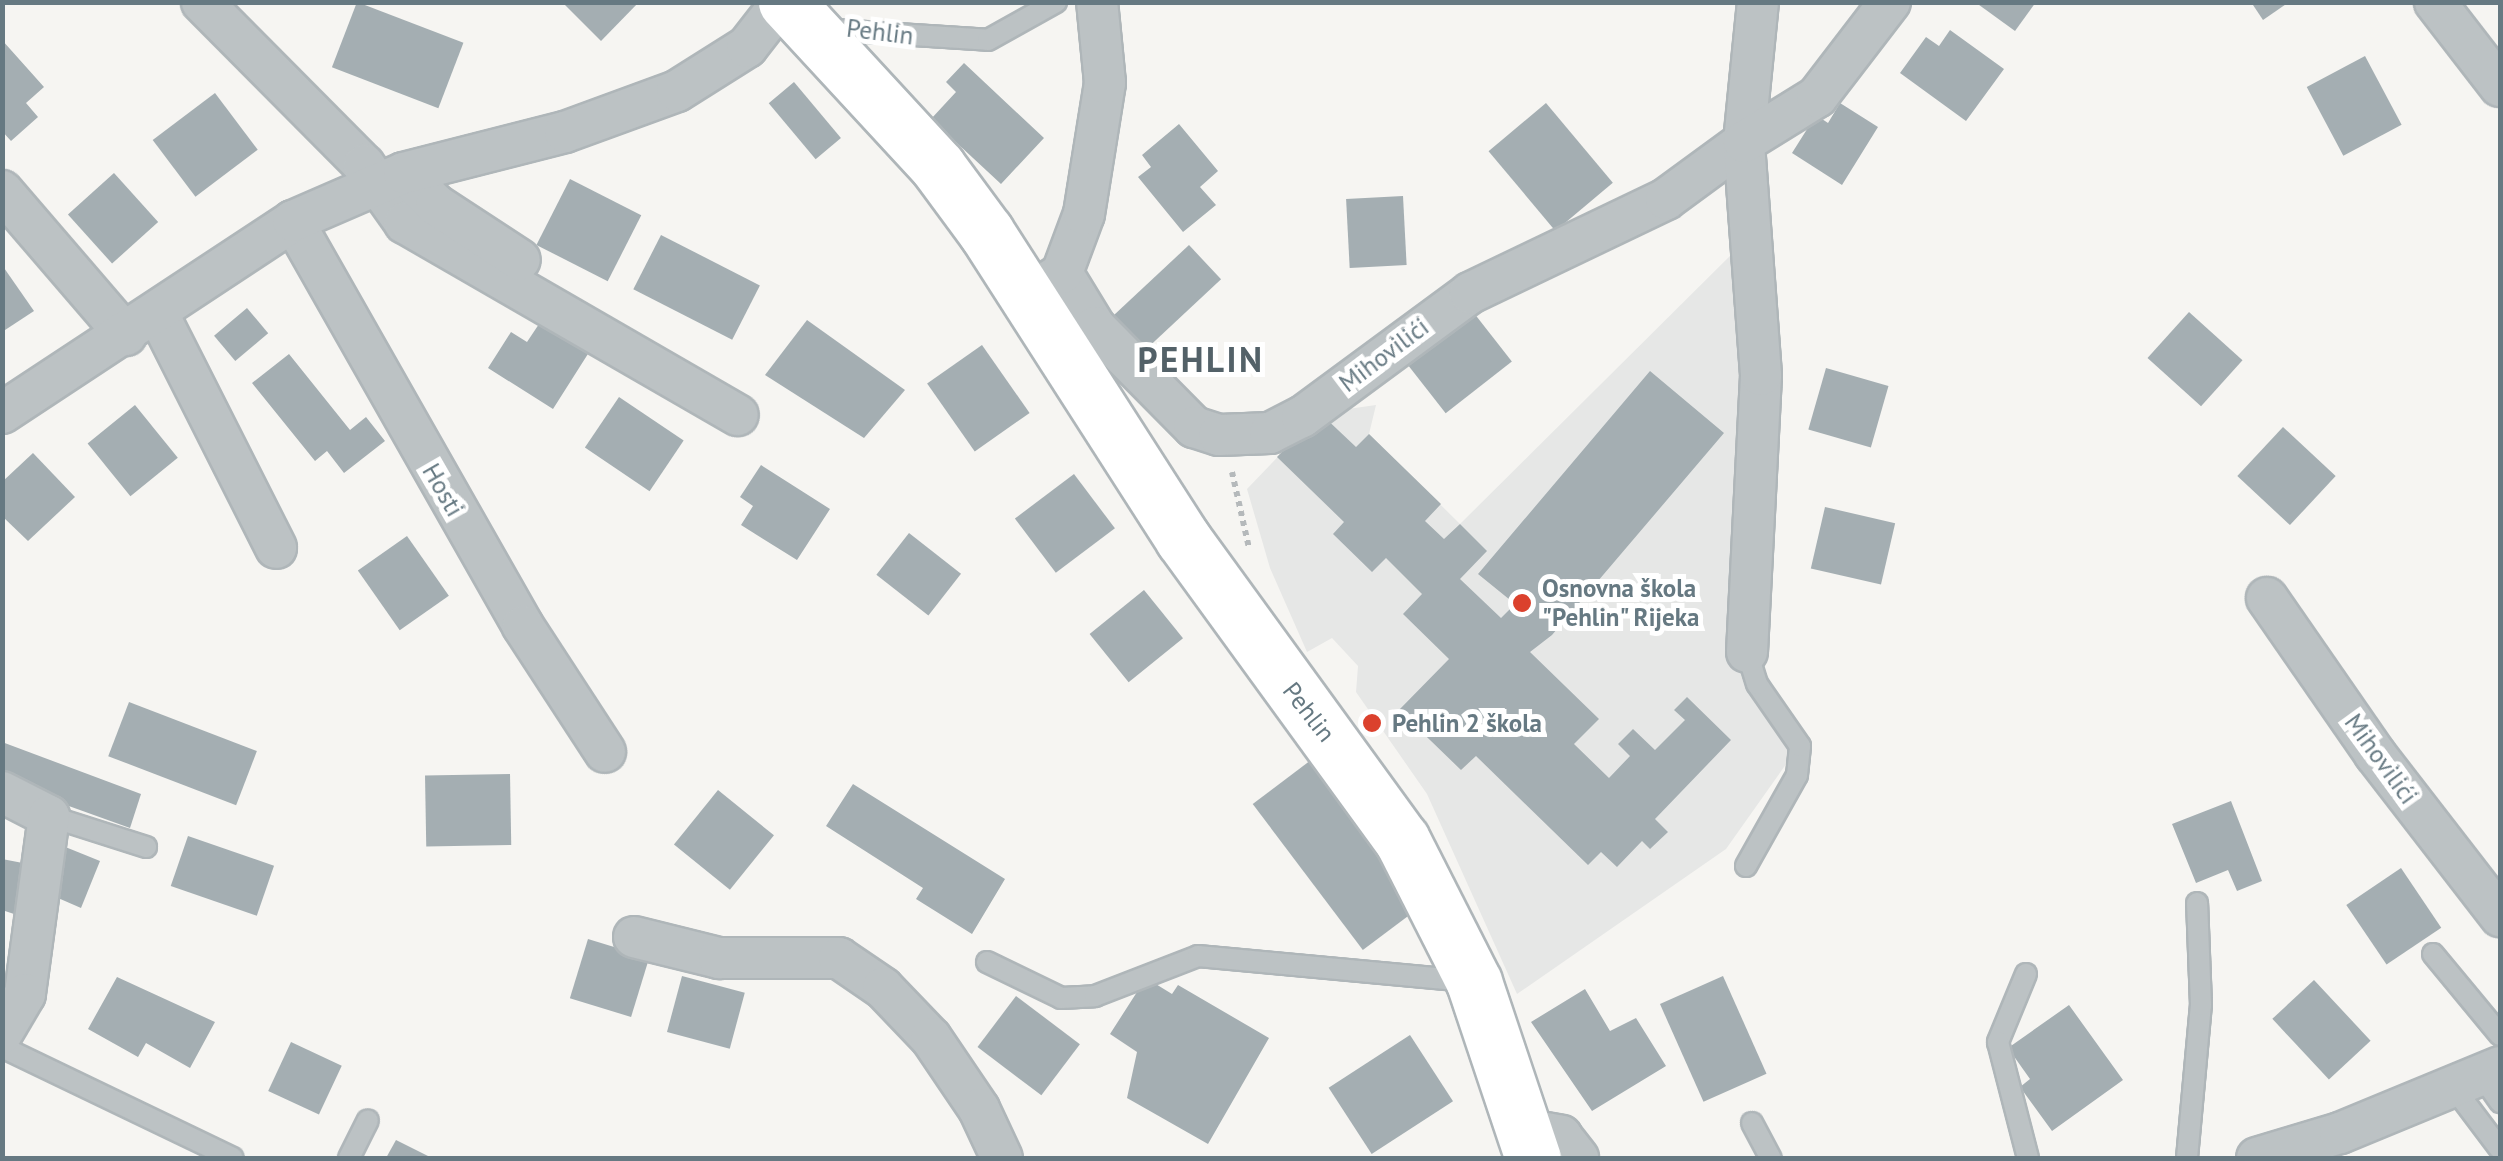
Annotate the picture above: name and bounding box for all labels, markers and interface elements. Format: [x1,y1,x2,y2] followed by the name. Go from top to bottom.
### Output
[845,13,915,51] street label: Pehlin
[1333,312,1435,398] street label: Mihovilići
[1137,338,1265,380] district label: PEHLIN
[416,458,470,522] street label: Hosti
[1542,574,1702,633] place label: Osnovna škola "Pehlin" Rijeka
[1511,592,1533,614] marker: Osnovna škola "Pehlin" Rijeka
[1277,676,1341,748] street label: Pehlin
[1392,708,1542,738] place label: Pehlin 2 škola
[2338,708,2424,810] street label: Mihovilići
[1361,712,1383,734] marker: Pehlin 2 škola

